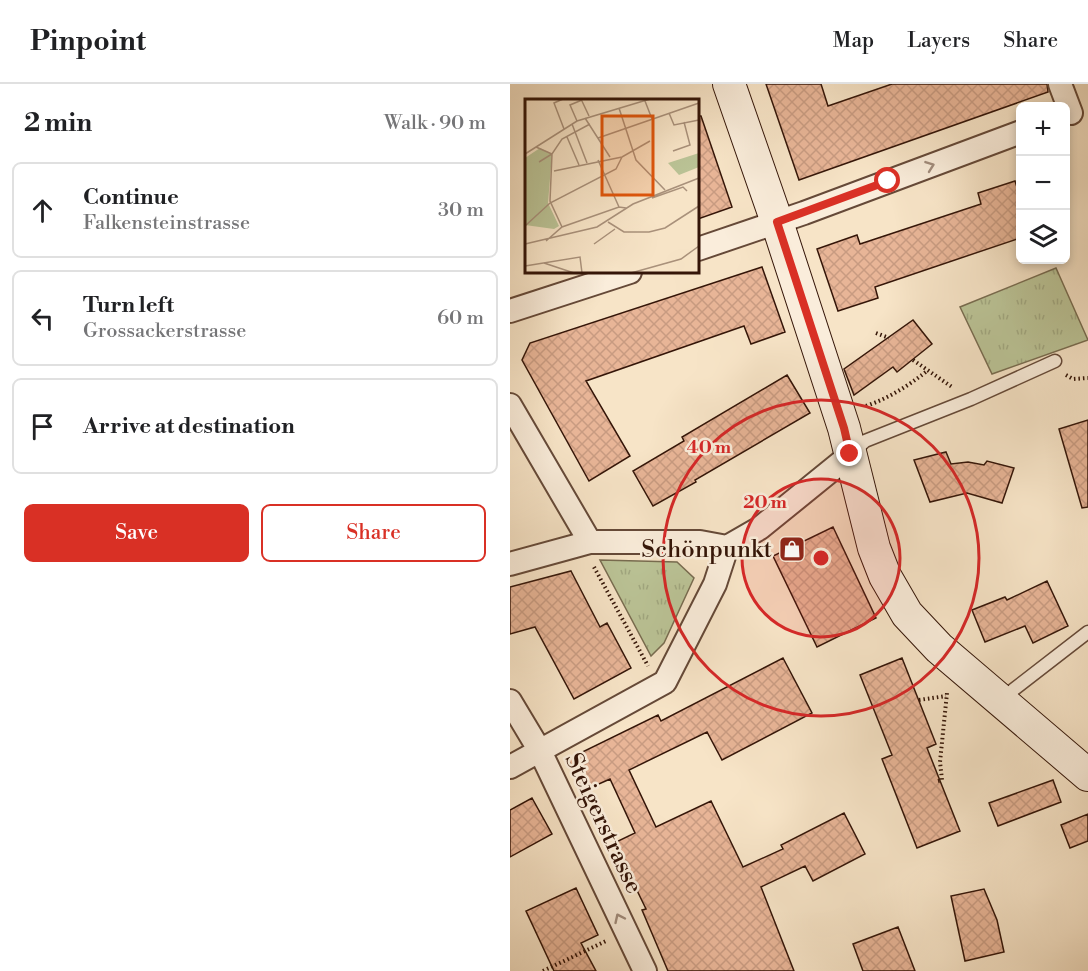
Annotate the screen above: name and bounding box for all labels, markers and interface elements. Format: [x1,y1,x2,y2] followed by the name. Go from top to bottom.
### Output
[30,24,146,59] text: Pinpoint
[833,28,874,54] text: Map
[907,28,970,54] text: Layers
[1003,28,1058,54] text: Share
[525,99,699,273] inset map
[1016,102,1070,264] map controls
[1016,102,1070,156] button: +
[24,107,92,139] text: 2 min
[384,111,486,136] text: Walk · 90 m
[1016,156,1070,210] button: −
[924,160,935,173] one-way arrow
[874,167,900,193] route start
[83,184,179,211] text: Continue
[26,194,59,227] icon: ahead
[438,198,484,223] text: 30 m
[1016,210,1070,264] button: layers
[83,211,250,236] text: Falkensteinstrasse
[83,292,174,319] text: Turn left
[26,302,59,335] icon: left
[437,306,484,331] text: 60 m
[83,319,246,344] text: Grossackerstrasse
[26,410,59,443] icon: arrive
[83,413,295,440] text: Arrive at destination
[687,436,732,459] text: 40 m
[836,440,862,466] route end
[743,491,787,514] text: 20 m
[24,504,249,562] button: Save
[261,504,486,562] button: Share
[777,534,807,564] shop icon: Schönpunkt
[641,535,772,565] place label: Schönpunkt
[811,548,831,568] centre of rings
[557,748,649,898] street label: Steigerstrasse
[615,914,627,925] one-way arrow

